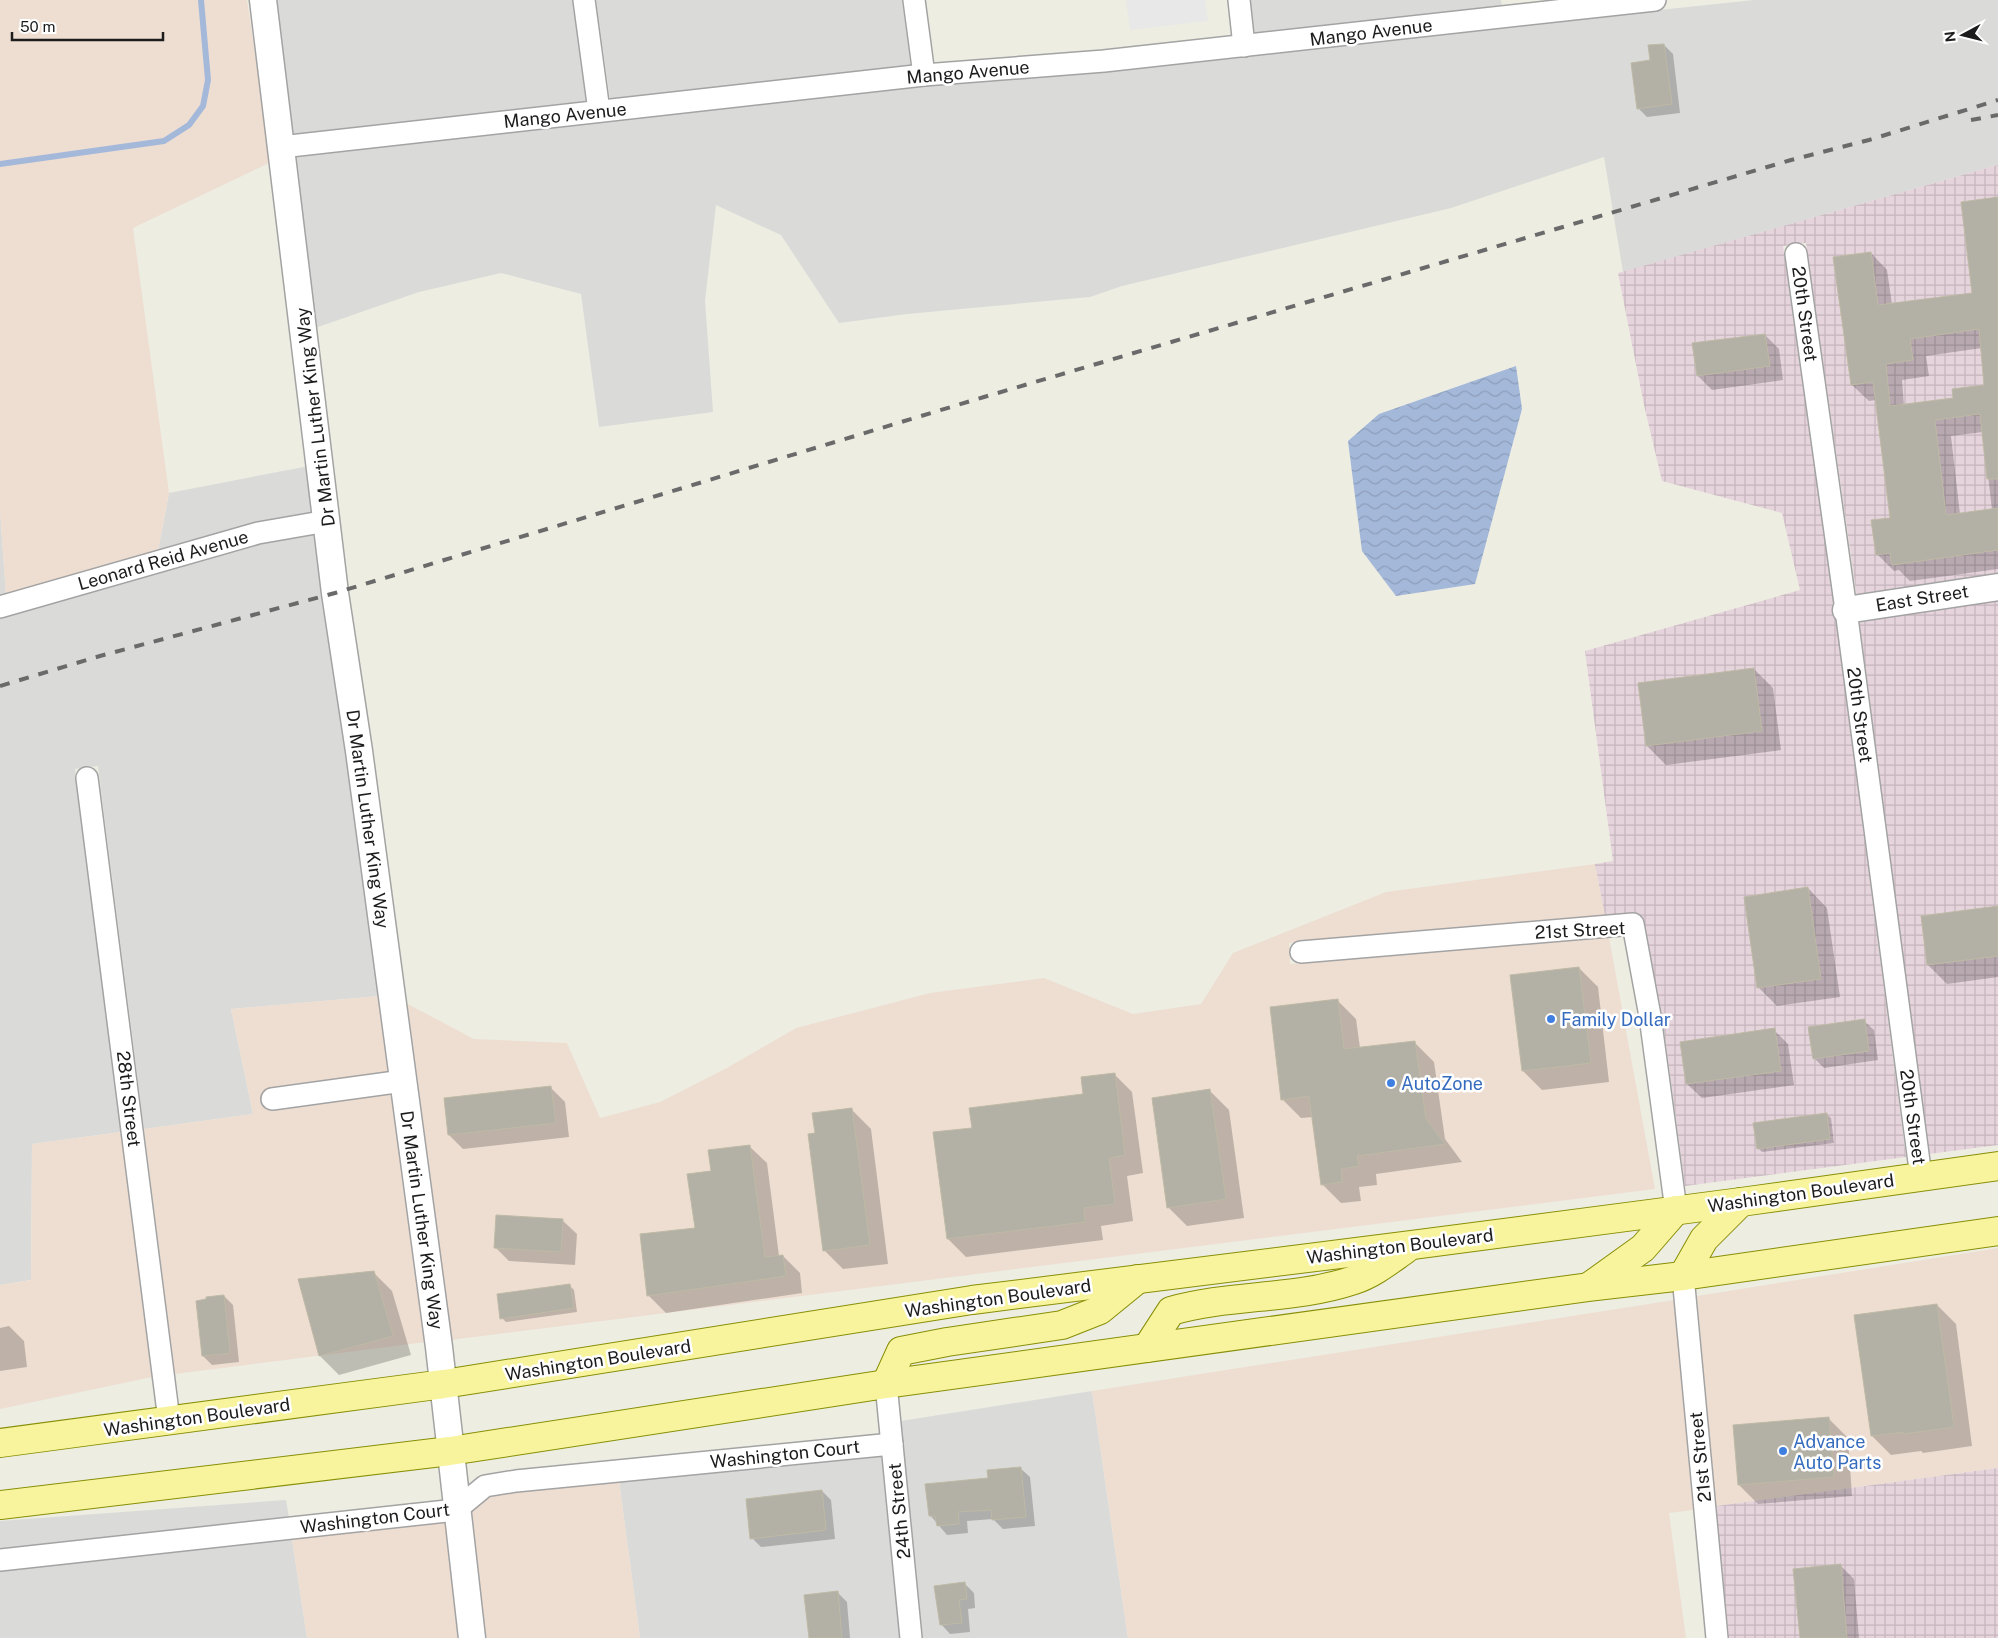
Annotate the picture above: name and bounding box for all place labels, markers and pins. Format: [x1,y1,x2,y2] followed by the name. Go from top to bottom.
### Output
[1561,1009,1671,1030] place label: Family Dollar
[1545,1013,1557,1025] marker: Family Dollar
[1401,1073,1483,1094] place label: AutoZone
[1385,1077,1397,1089] marker: AutoZone
[1793,1431,1881,1473] place label: Advance Auto Parts
[1777,1445,1789,1457] marker: Advance Auto Parts

